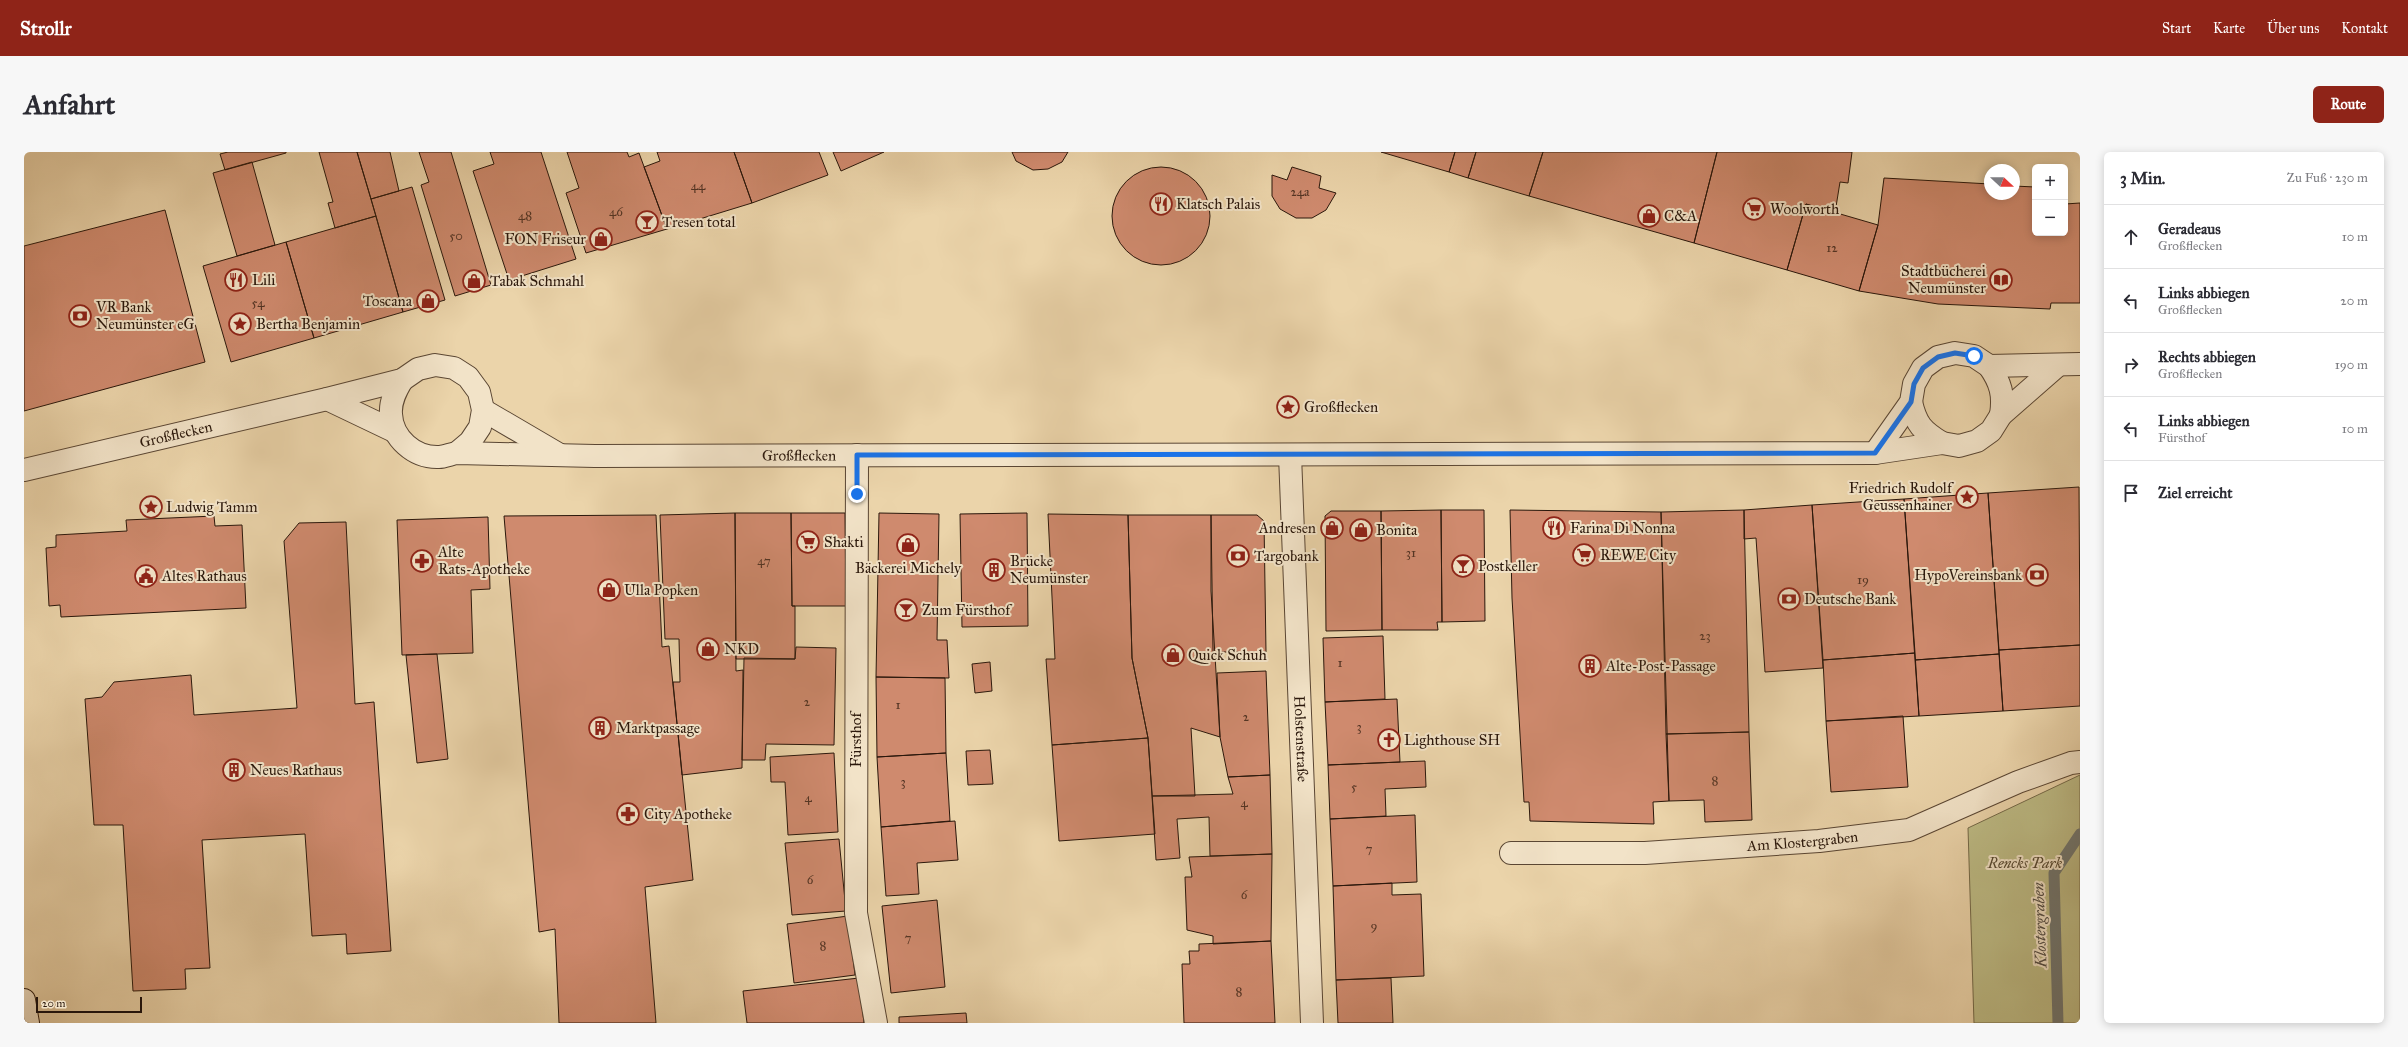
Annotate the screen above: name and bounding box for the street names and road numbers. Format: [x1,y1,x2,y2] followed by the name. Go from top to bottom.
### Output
[138,417,214,452] street label: Großflecken
[762,446,836,465] street label: Großflecken
[1290,695,1312,782] street label: Holstenstraße
[847,710,865,768] street label: Fürsthof
[1745,827,1859,855] street label: Am Klostergraben

